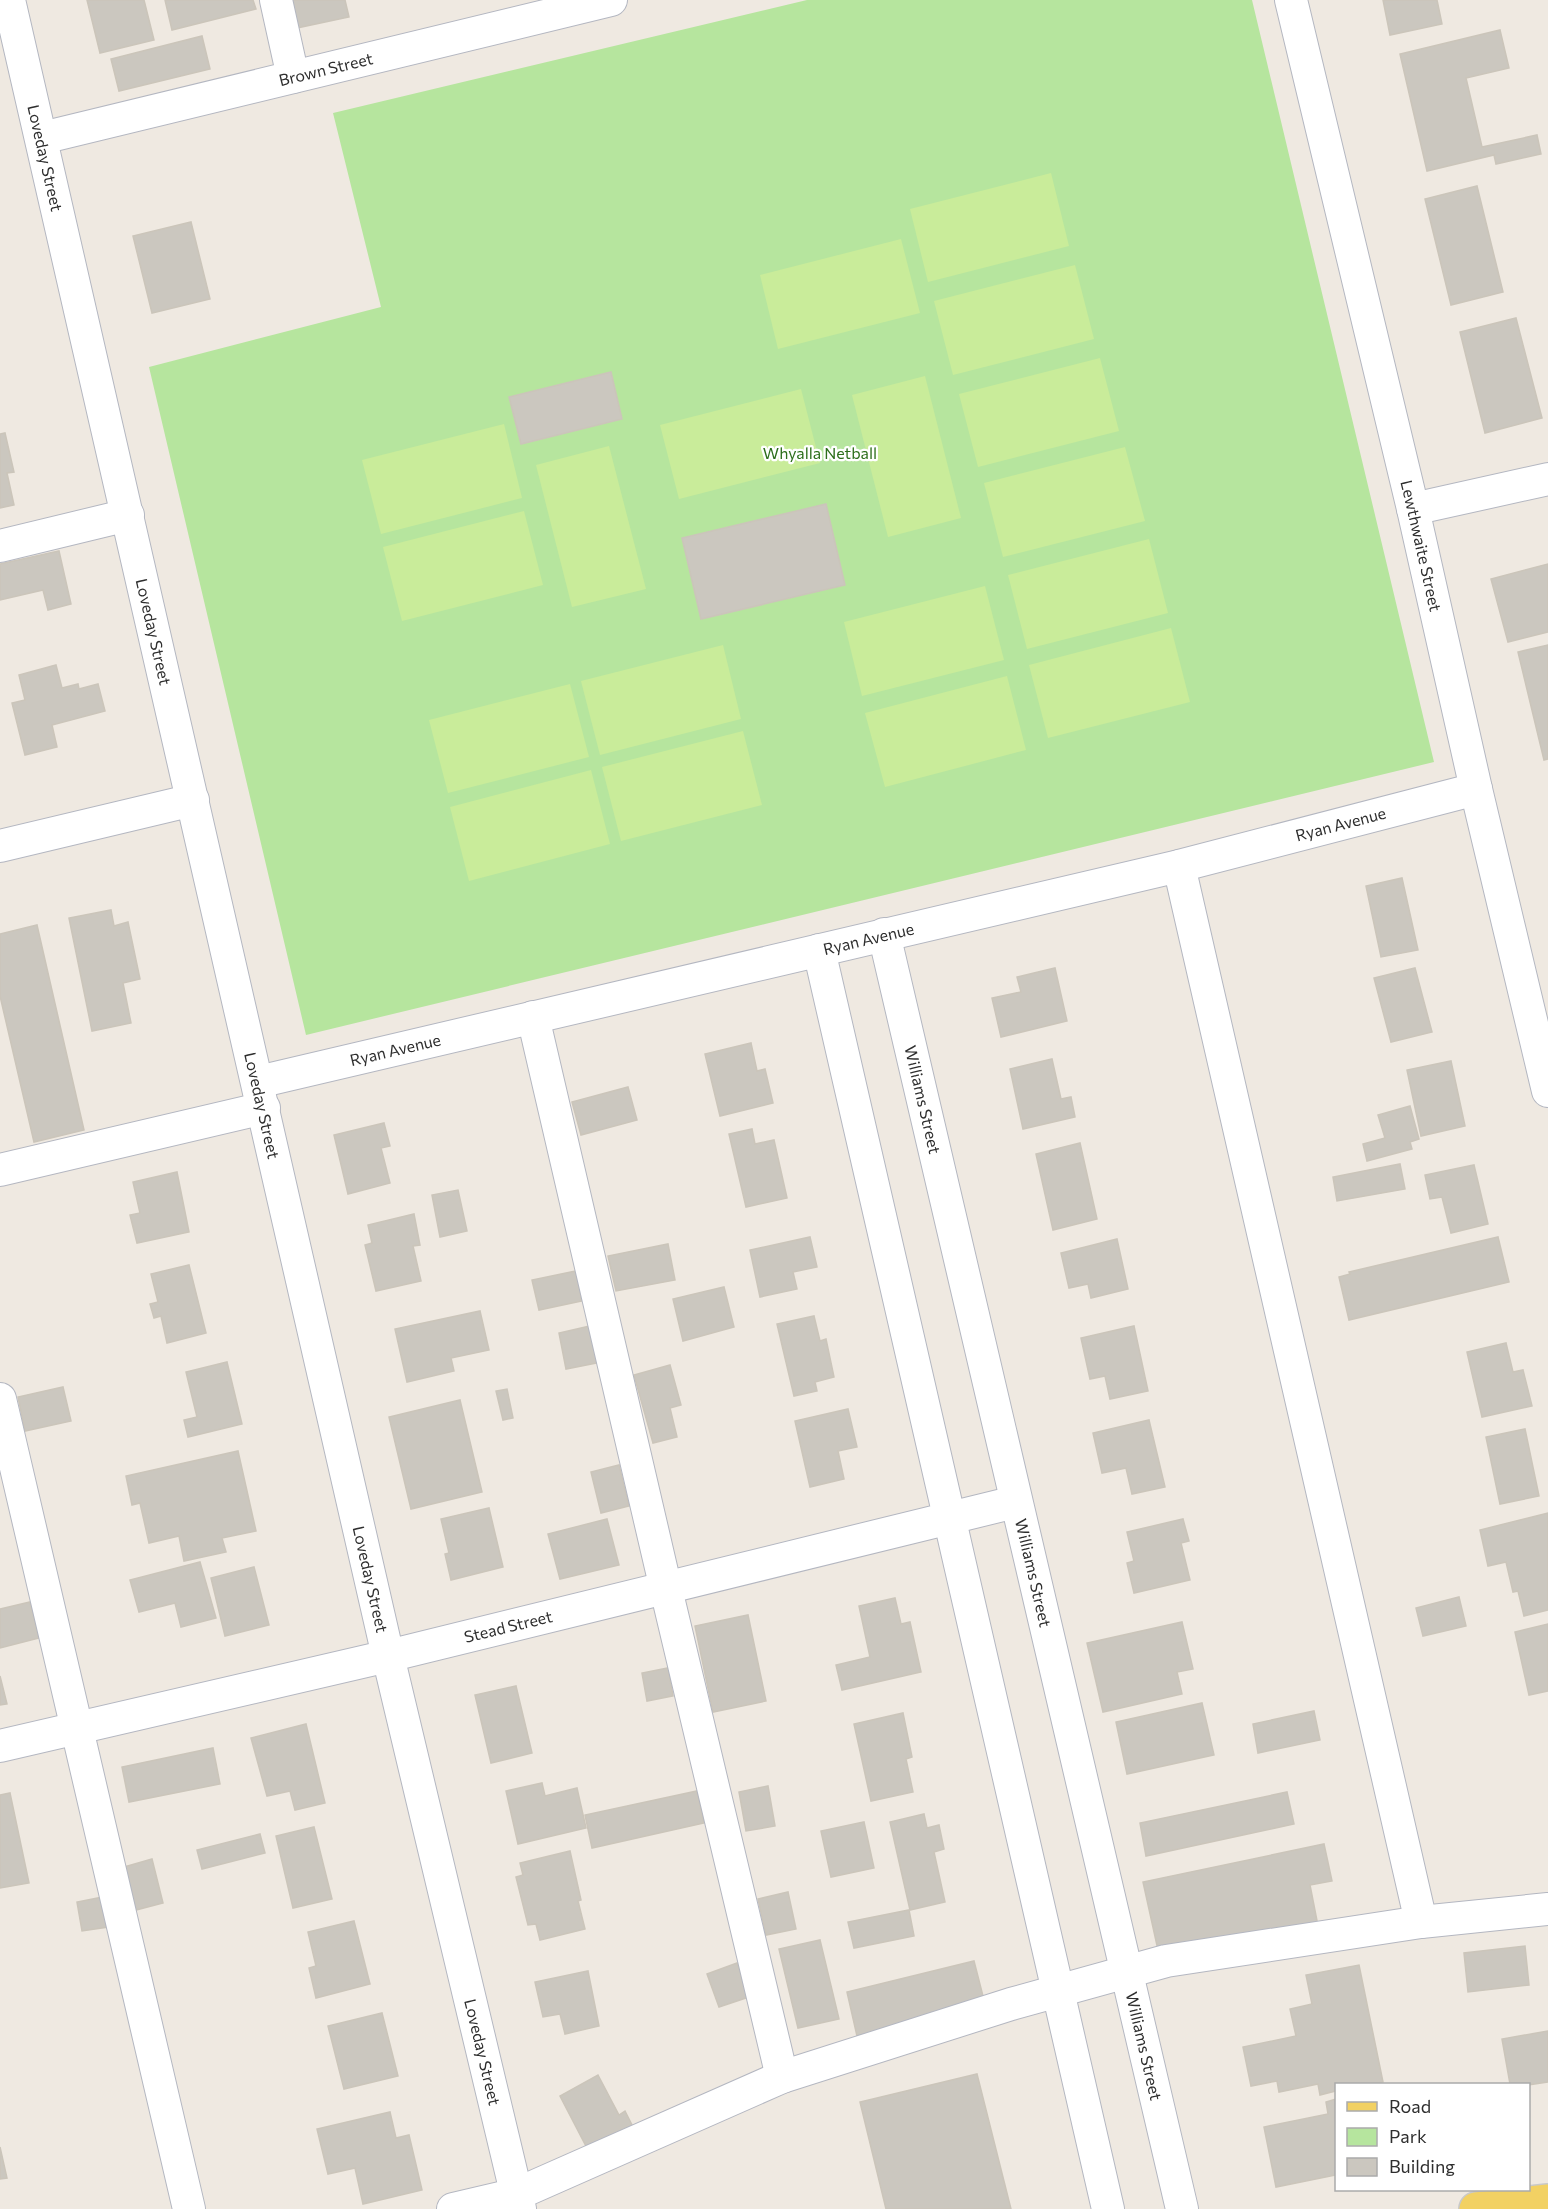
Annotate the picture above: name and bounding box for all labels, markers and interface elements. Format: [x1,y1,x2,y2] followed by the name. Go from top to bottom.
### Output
[277,48,375,89] street label: Brown Street
[24,103,67,213] street label: Loveday Street
[763,443,877,462] park label: Whyalla Netball
[1397,478,1446,614] street label: Lewthwaite Street
[133,576,176,687] street label: Loveday Street
[1293,803,1388,844] street label: Ryan Avenue
[821,919,916,958] street label: Ryan Avenue
[348,1029,442,1069] street label: Ryan Avenue
[901,1043,945,1156] street label: Williams Street
[241,1050,284,1161] street label: Loveday Street
[1012,1517,1056,1629] street label: Williams Street
[349,1524,392,1635] street label: Loveday Street
[462,1606,554,1646] street label: Stead Street
[1123,1990,1166,2102] street label: Williams Street
[461,1997,505,2108] street label: Loveday Street
[1335,2083,1530,2191] legend
[1389,2095,1431,2117] text: Road
[1389,2125,1427,2147] text: Park
[1389,2155,1455,2177] text: Building

